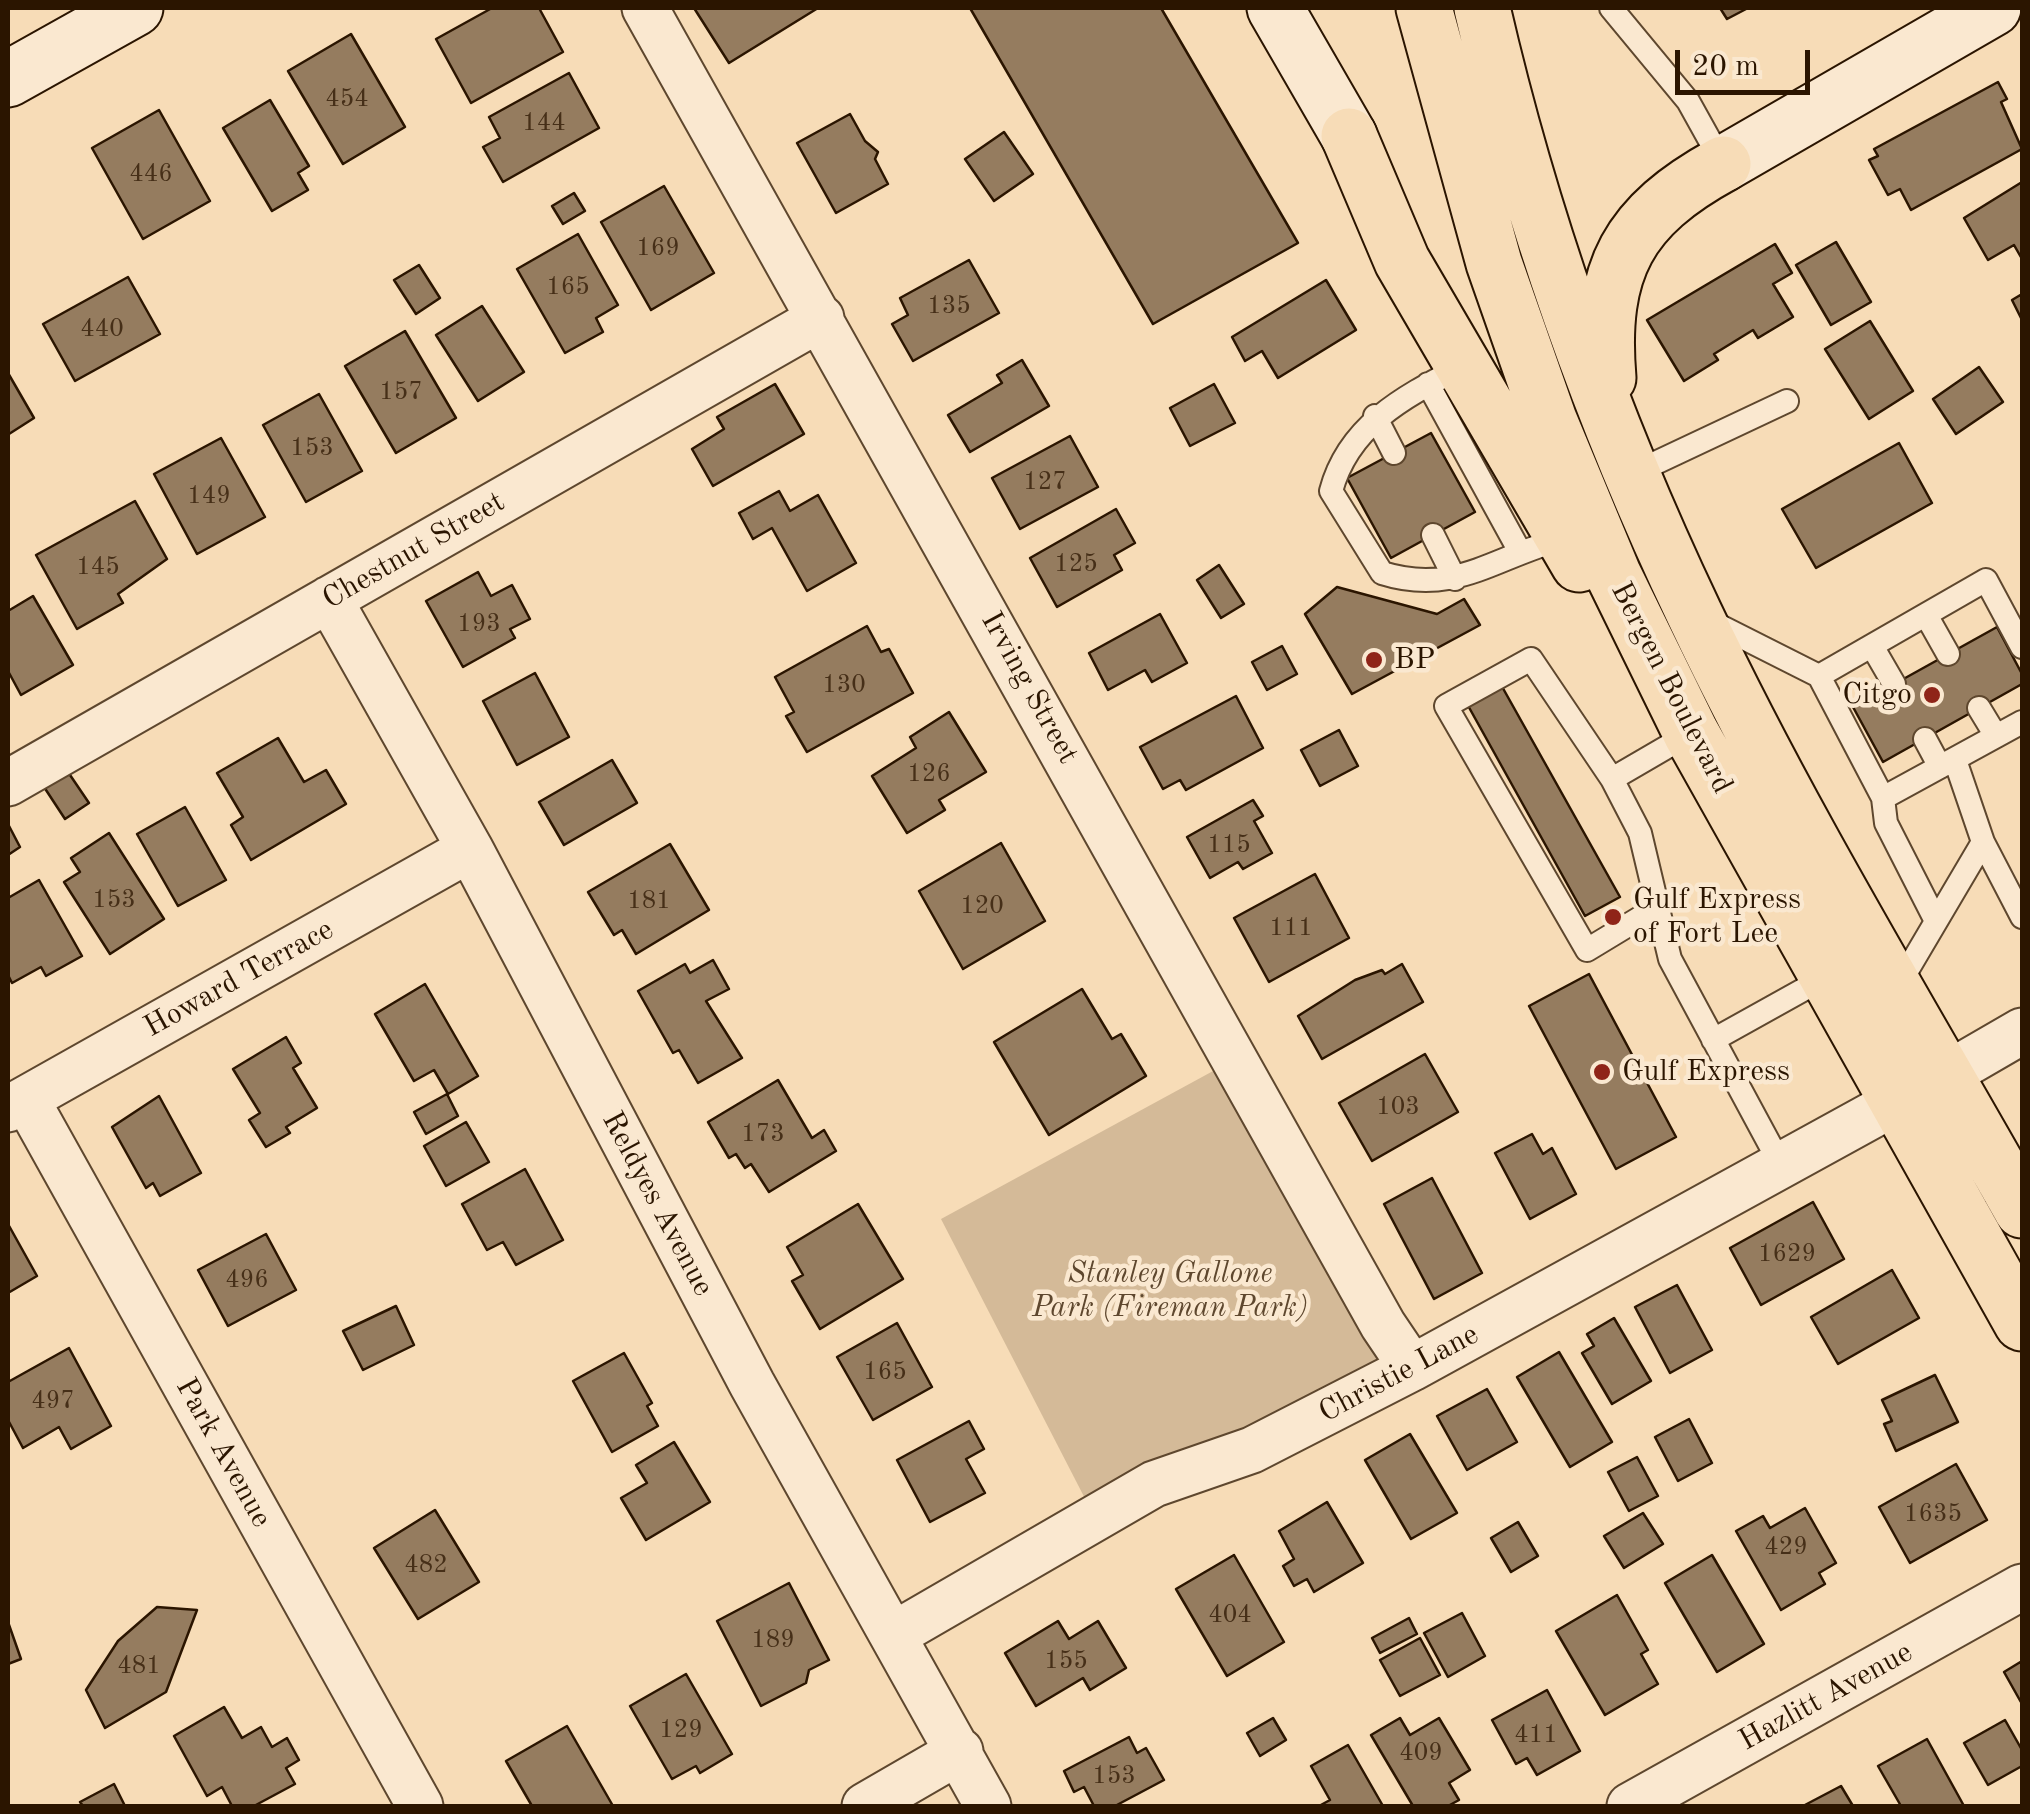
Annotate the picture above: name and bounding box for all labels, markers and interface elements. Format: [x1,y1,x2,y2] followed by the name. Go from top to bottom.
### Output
[1680,30,1815,92] scale bar
[1692,52,1759,82] text: 20 m
[325,84,369,114] house number: 454
[522,108,566,138] house number: 144
[129,159,173,189] house number: 446
[636,233,680,263] house number: 169
[546,272,590,302] house number: 165
[927,291,971,321] house number: 135
[80,314,124,344] house number: 440
[379,377,423,407] house number: 157
[290,433,334,463] house number: 153
[1023,467,1067,497] house number: 127
[187,481,231,511] house number: 149
[317,484,511,618] street label: Chestnut Street
[1054,549,1098,579] house number: 125
[76,552,120,582] house number: 145
[1602,576,1740,800] street label: Bergen Boulevard
[972,606,1086,770] street label: Irving Street
[457,609,501,639] house number: 193
[1394,642,1435,678] place label: BP
[1363,649,1385,671] marker: BP
[822,670,866,700] house number: 130
[1842,677,1912,713] place label: Citgo
[1921,684,1943,706] marker: Citgo
[907,759,951,789] house number: 126
[1207,830,1251,860] house number: 115
[1633,882,1801,952] place label: Gulf Express of Fort Lee
[92,885,136,915] house number: 153
[627,886,671,916] house number: 181
[960,891,1004,921] house number: 120
[1602,906,1624,928] marker: Gulf Express of Fort Lee
[138,912,340,1046] street label: Howard Terrace
[1269,913,1313,943] house number: 111
[1622,1054,1790,1090] place label: Gulf Express
[1591,1061,1613,1083] marker: Gulf Express
[1376,1092,1420,1122] house number: 103
[593,1105,721,1303] street label: Reldyes Avenue
[741,1119,785,1149] house number: 173
[1758,1239,1816,1269] house number: 1629
[1032,1256,1308,1326] park label: Stanley Gallone Park (Fireman Park)
[225,1265,269,1295] house number: 496
[1313,1317,1485,1431] street label: Christie Lane
[863,1357,907,1387] house number: 165
[167,1372,279,1534] street label: Park Avenue
[31,1386,75,1416] house number: 497
[1904,1499,1962,1529] house number: 1635
[1764,1532,1808,1562] house number: 429
[404,1550,448,1580] house number: 482
[1208,1600,1252,1630] house number: 404
[751,1625,795,1655] house number: 189
[1733,1635,1919,1759] street label: Hazlitt Avenue
[1044,1646,1088,1676] house number: 155
[117,1651,161,1681] house number: 481
[659,1715,703,1745] house number: 129
[1514,1720,1558,1750] house number: 411
[1399,1738,1443,1768] house number: 409
[1092,1761,1136,1791] house number: 153

